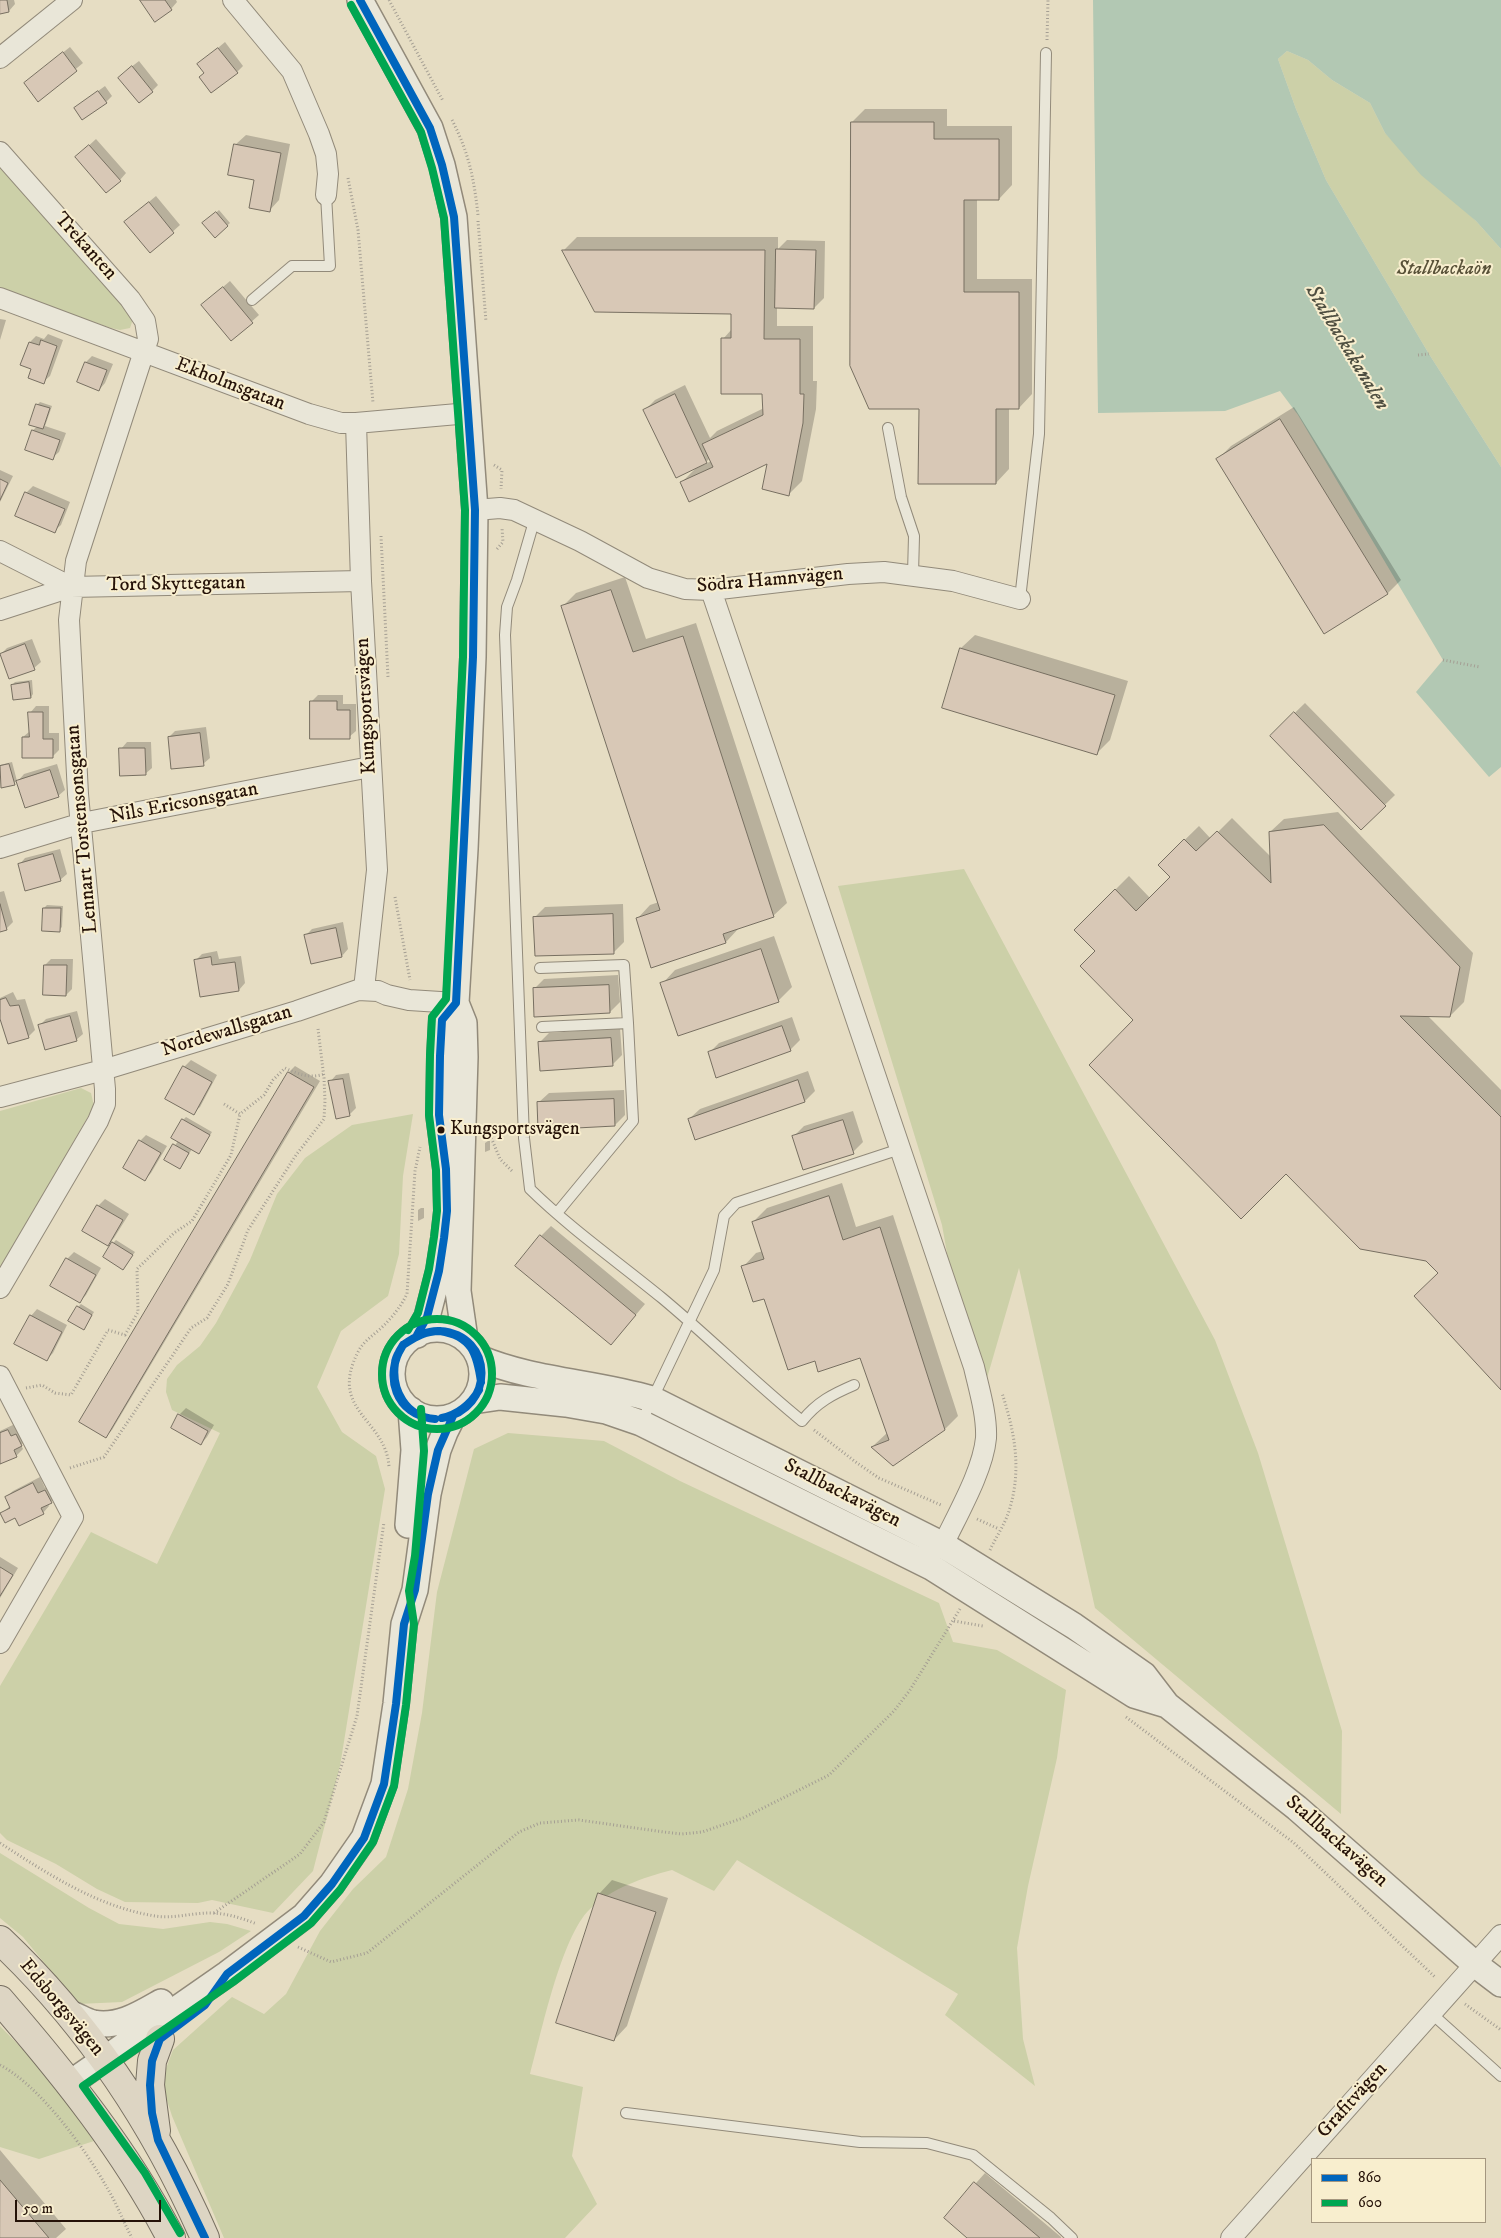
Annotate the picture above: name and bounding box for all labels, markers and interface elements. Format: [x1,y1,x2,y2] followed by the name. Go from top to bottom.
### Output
[48,208,122,286] street label: Trekanten
[1397,258,1491,282] park label: Stallbackaön
[1299,281,1393,415] water label: Stallbackakanalen
[172,353,288,417] street label: Ekholmsgatan
[696,563,844,599] street label: Södra Hamnvägen
[106,572,246,598] street label: Tord Skyttegatan
[351,637,383,775] street label: Kungsportsvägen
[62,724,104,934] street label: Lennart Torstensonsgatan
[108,778,260,830] street label: Nils Ericsonsgatan
[159,1001,295,1063] street label: Nordewallsgatan
[450,1119,580,1141] place label: Kungsportsvägen
[436,1125,446,1135] marker: Kungsportsvägen
[780,1454,904,1534] street label: Stallbackavägen
[1280,1791,1392,1893] street label: Stallbackavägen
[13,1955,109,2061] street label: Edsborgsvägen
[1313,2058,1393,2144] street label: Grafitvägen
[1311,2158,1486,2223] legend
[1358,2168,1381,2187] text: 860
[18,2190,164,2222] scale bar
[1358,2193,1382,2212] text: 600
[23,2199,53,2218] text: 50 m

